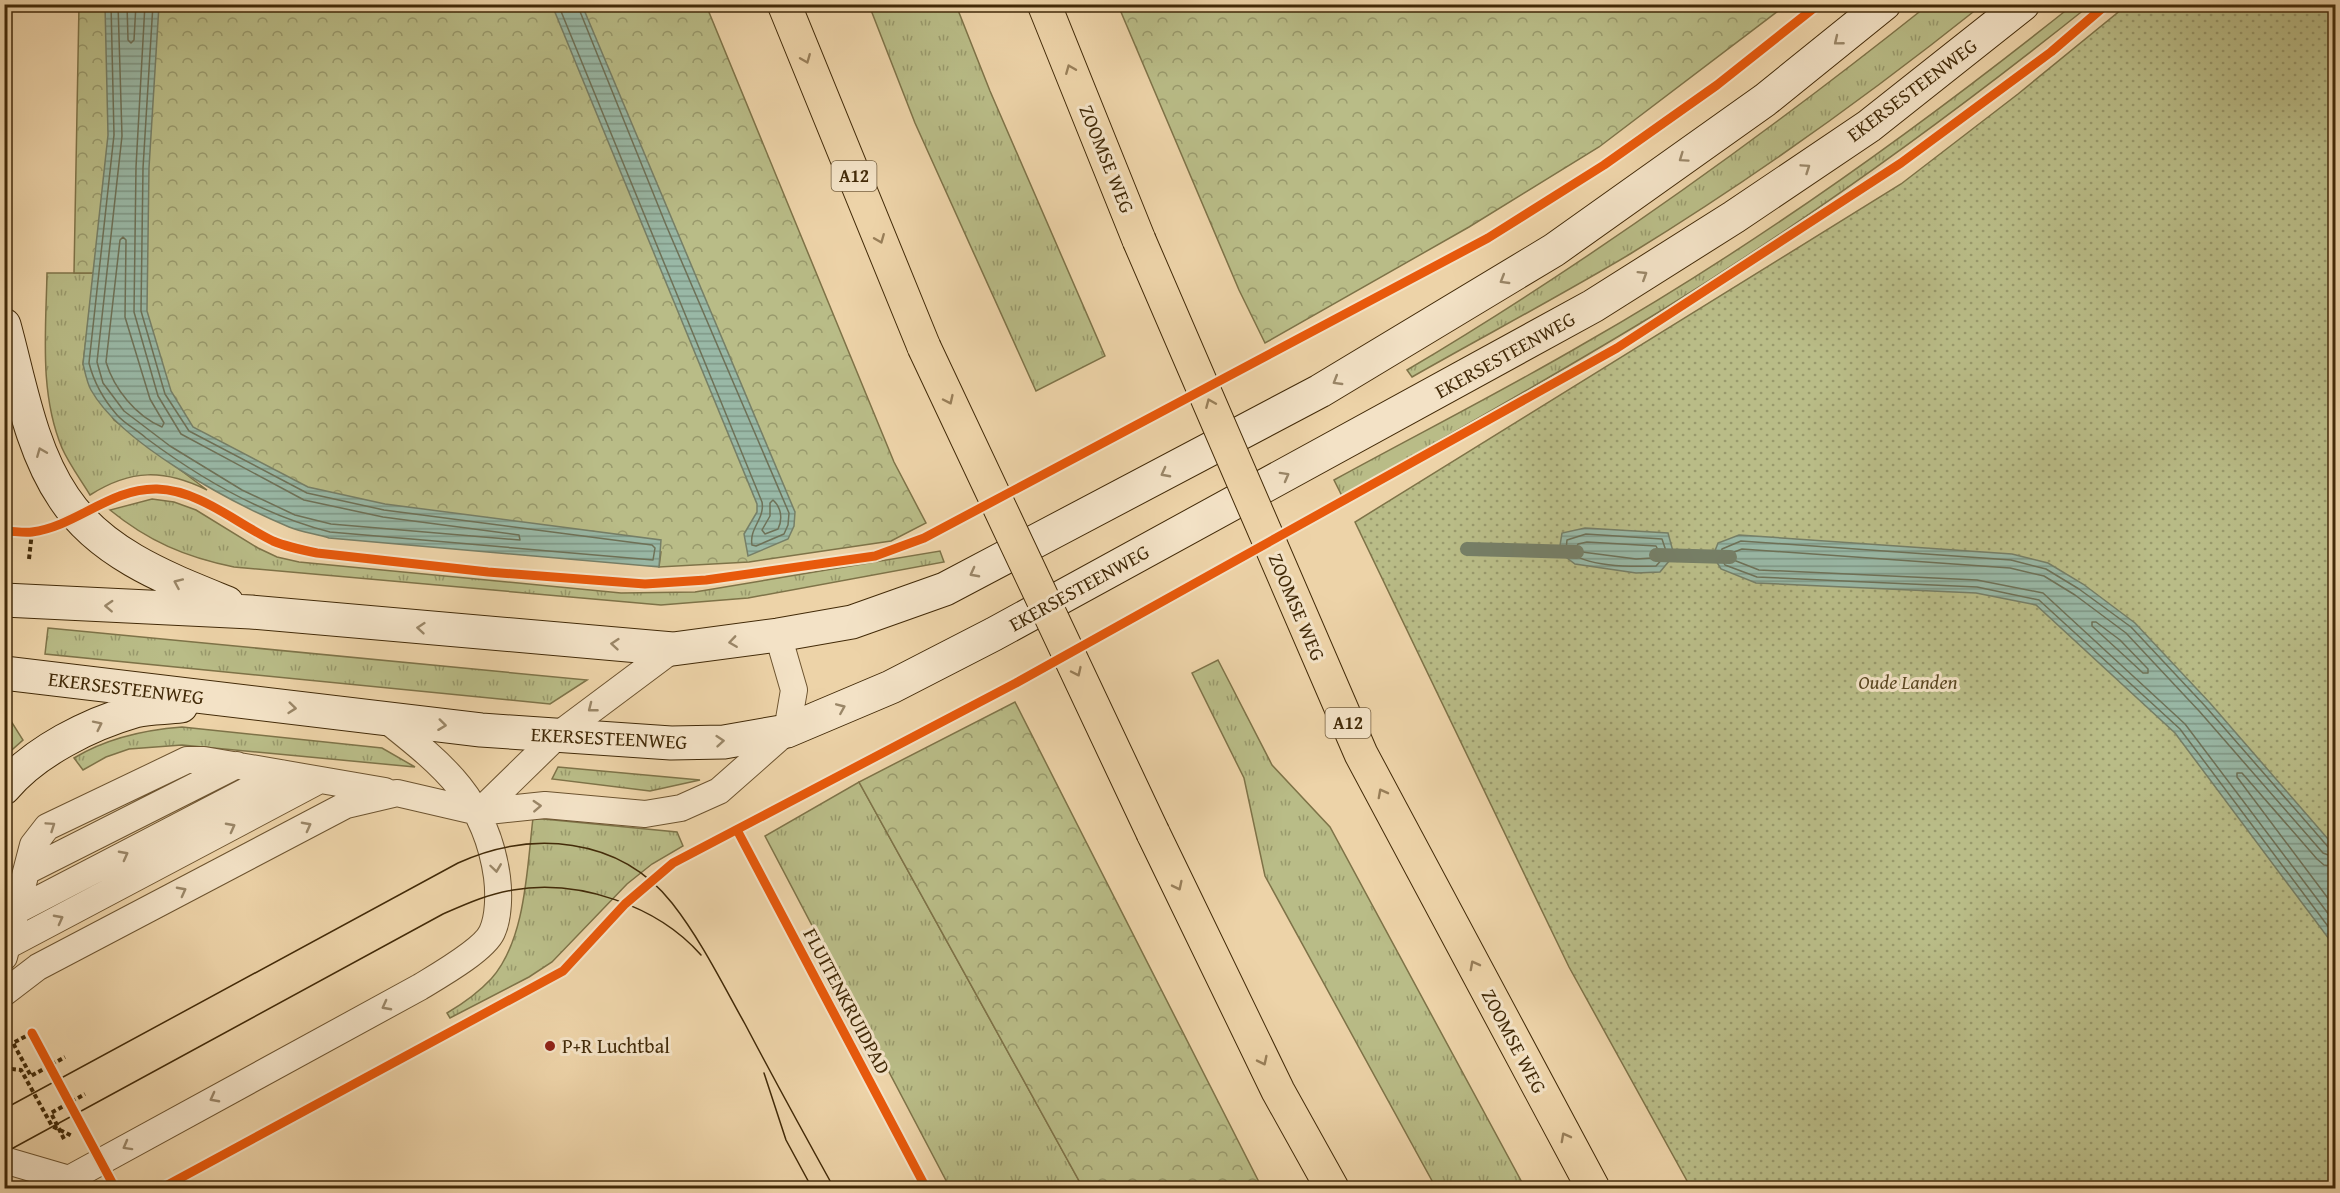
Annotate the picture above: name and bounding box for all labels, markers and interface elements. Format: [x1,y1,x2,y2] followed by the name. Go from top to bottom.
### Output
[1840,31,1983,148] street label: EKERSESTEENWEG
[1834,34,1845,45] one-way arrow
[799,52,811,63] one-way arrow
[1065,64,1077,75] one-way arrow
[1073,100,1142,218] street label: ZOOMSE WEG
[1678,151,1689,162] one-way arrow
[832,161,876,191] road number: A12
[1799,164,1810,175] one-way arrow
[873,233,885,244] one-way arrow
[1637,270,1647,282] one-way arrow
[1500,272,1510,284] one-way arrow
[1429,304,1580,405] street label: EKERSESTEENWEG
[1333,374,1343,385] one-way arrow
[942,393,954,404] one-way arrow
[1205,399,1217,410] one-way arrow
[36,448,48,459] one-way arrow
[1161,466,1172,477] one-way arrow
[1279,472,1289,483] one-way arrow
[1003,537,1154,638] street label: EKERSESTEENWEG
[1262,548,1333,665] street label: ZOOMSE WEG
[970,566,981,577] one-way arrow
[173,578,184,590] one-way arrow
[105,600,114,613] one-way arrow
[416,622,425,635] one-way arrow
[728,635,737,647] one-way arrow
[610,638,619,651] one-way arrow
[47,664,206,711] street label: EKERSESTEENWEG
[1069,665,1081,676] one-way arrow
[1858,667,1958,696] park label: Oude Landen
[588,700,599,711] one-way arrow
[288,701,297,714] one-way arrow
[835,704,846,716] one-way arrow
[1326,708,1370,738] road number: A12
[438,718,447,731] one-way arrow
[530,719,688,756] street label: EKERSESTEENWEG
[92,721,103,733] one-way arrow
[716,735,725,748] one-way arrow
[1378,789,1389,799] one-way arrow
[532,799,541,812] one-way arrow
[301,821,312,833] one-way arrow
[45,823,56,834] one-way arrow
[225,823,236,834] one-way arrow
[118,851,128,862] one-way arrow
[489,863,501,873] one-way arrow
[1171,879,1183,890] one-way arrow
[176,887,187,898] one-way arrow
[53,915,63,926] one-way arrow
[797,922,898,1079] street label: FLUITENKRUIDPAD
[1470,961,1481,971] one-way arrow
[1475,983,1554,1098] street label: ZOOMSE WEG
[382,999,392,1010] one-way arrow
[562,1031,670,1060] place label: P+R Luchtbal
[543,1039,557,1053] marker: P+R Luchtbal
[1256,1054,1268,1065] one-way arrow
[210,1091,221,1102] one-way arrow
[1561,1133,1572,1143] one-way arrow
[123,1139,133,1151] one-way arrow

